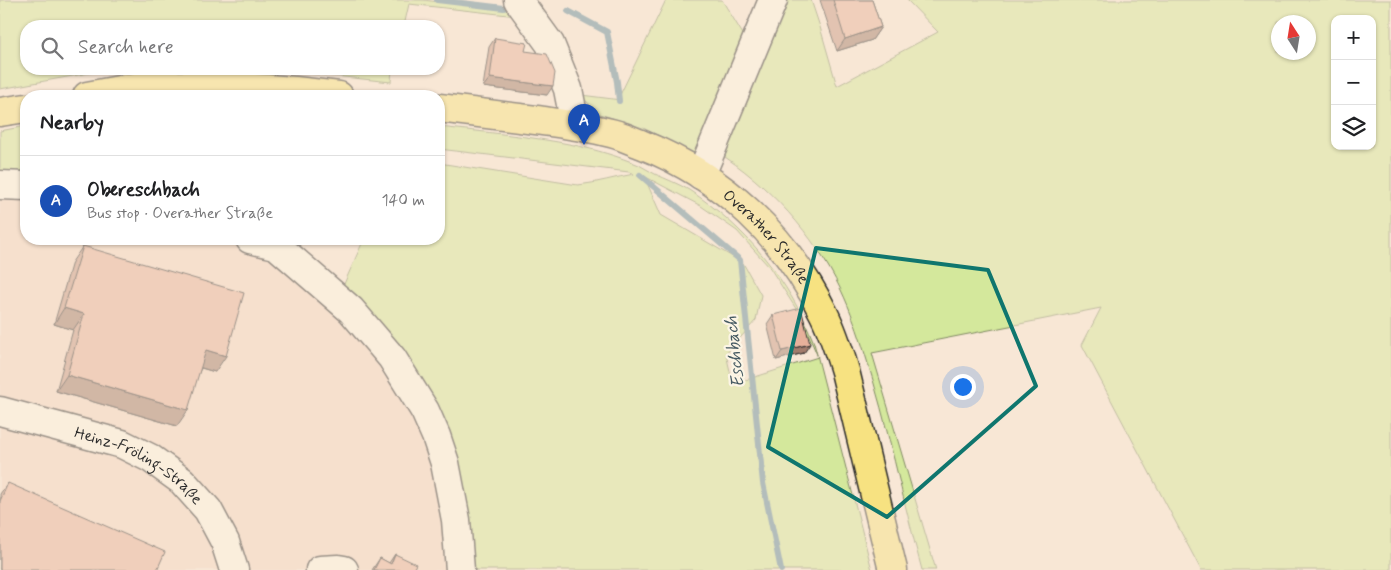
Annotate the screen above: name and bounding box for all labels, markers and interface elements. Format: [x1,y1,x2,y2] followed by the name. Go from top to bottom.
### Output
[1271,15,1316,60] north arrow
[1331,15,1376,150] map controls
[1331,15,1376,60] button: +
[20,20,445,75] search box
[38,34,66,62] icon: search
[78,35,174,60] text: Search here
[1331,60,1376,105] button: −
[568,104,600,145] pin: A
[1331,105,1376,150] button: layers
[40,109,104,137] text: Nearby
[87,178,200,203] text: Obereschbach
[718,185,814,288] street label: Overather Straße
[51,190,61,211] text: A
[381,190,425,211] text: 140 m
[87,203,273,224] text: Bus stop · Overather Straße
[719,315,751,389] water label: Eschbach
[950,374,976,400] your location
[72,423,207,509] street label: Heinz-Fröling-Straße

